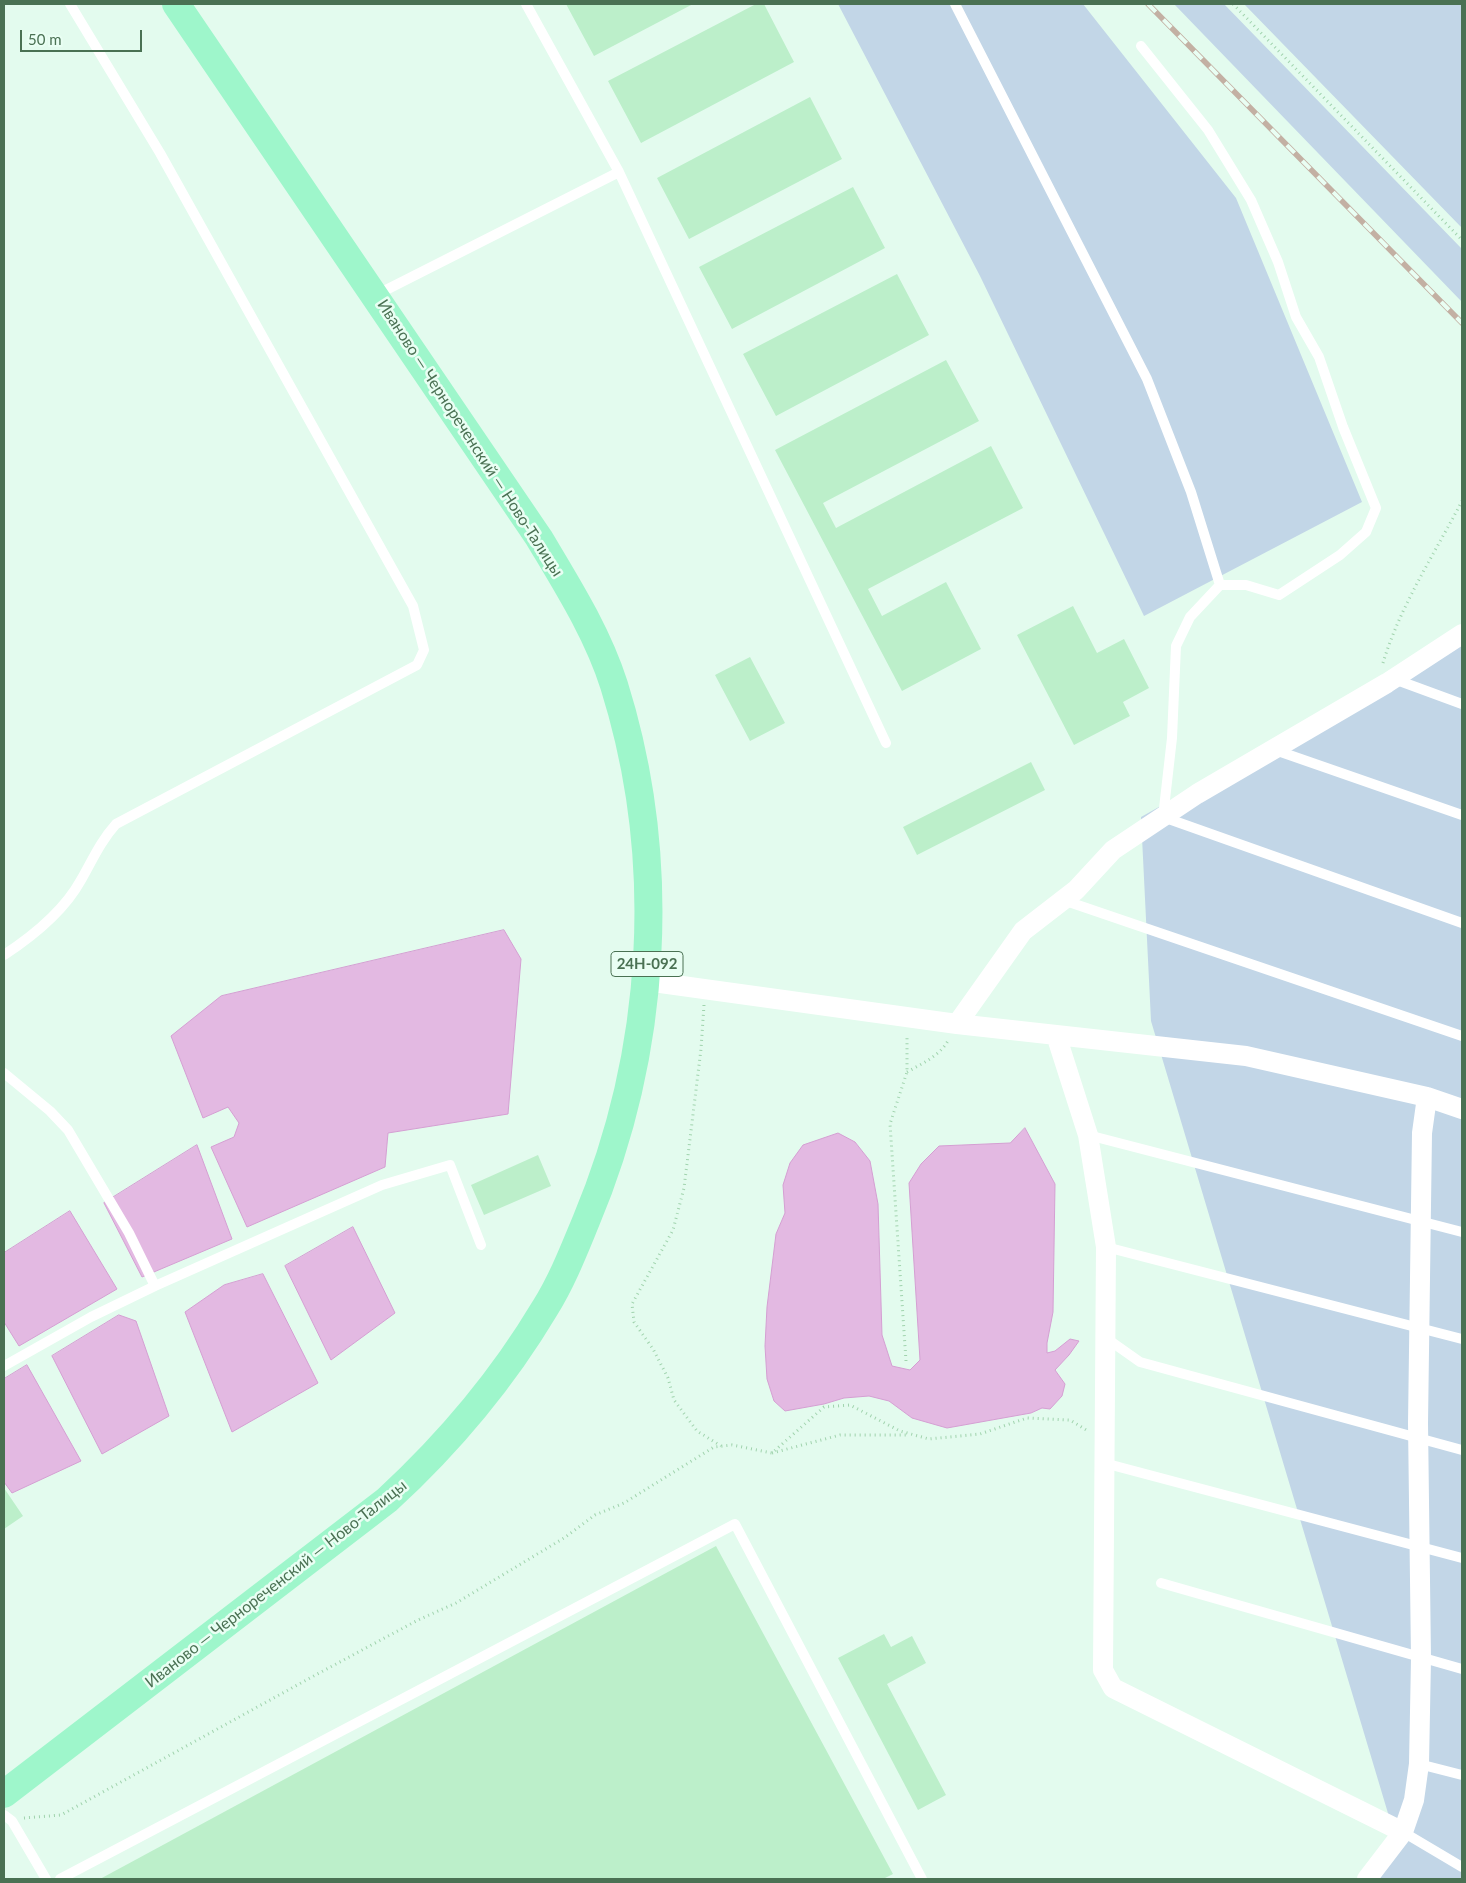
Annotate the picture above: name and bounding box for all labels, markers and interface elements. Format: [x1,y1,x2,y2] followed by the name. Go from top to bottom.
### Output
[22,20,145,52] scale bar
[28,30,62,48] text: 50 m
[373,296,567,580] street label: Иваново — Чернореченский — Ново-Талицы
[611,952,683,976] road number: 24Н-092
[141,1476,411,1692] street label: Иваново — Чернореченский — Ново-Талицы

